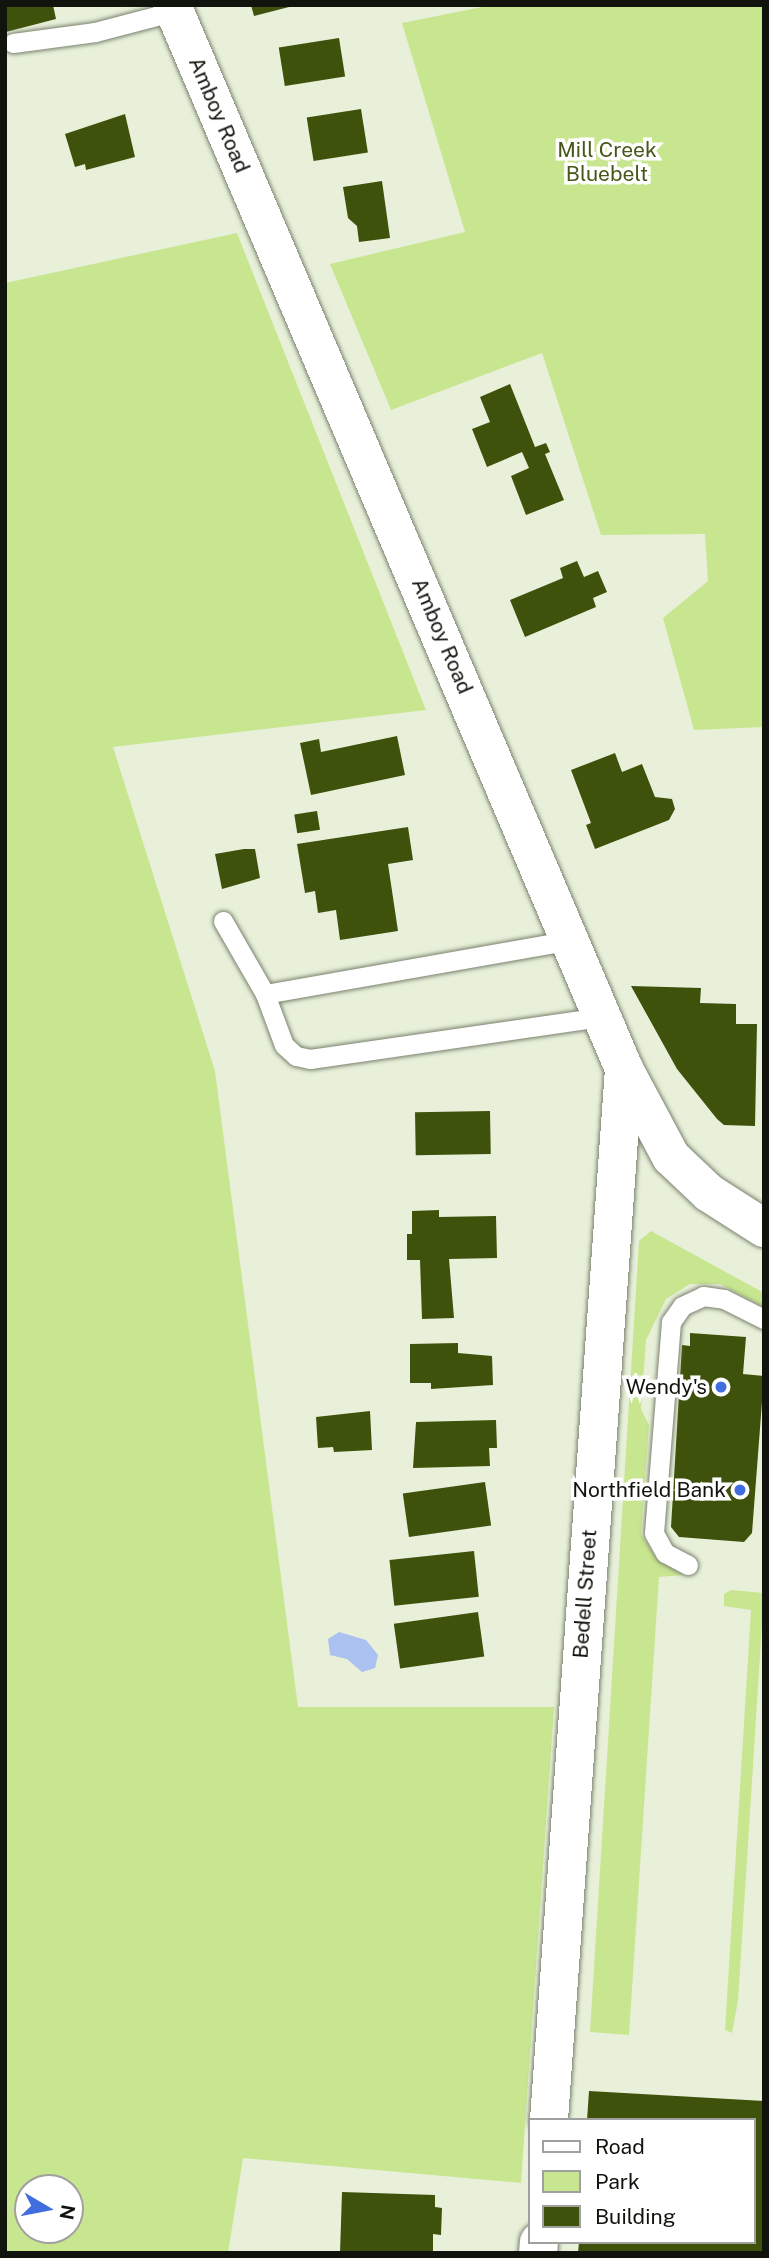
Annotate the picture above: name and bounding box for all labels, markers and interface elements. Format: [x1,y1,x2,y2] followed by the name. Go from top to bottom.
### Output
[183,53,255,177] street label: Amboy Road
[557,137,657,187] park label: Mill Creek Bluebelt
[406,574,478,698] street label: Amboy Road
[626,1374,707,1400] place label: Wendy's
[713,1379,729,1395] marker: Wendy's
[572,1477,726,1503] place label: Northfield Bank
[732,1482,748,1498] marker: Northfield Bank
[568,1529,602,1659] street label: Bedell Street
[528,2118,755,2244] legend
[595,2134,645,2159] text: Road
[595,2169,640,2194] text: Park
[14,2174,84,2244] north arrow
[56,2203,80,2222] text: N
[595,2204,676,2229] text: Building

